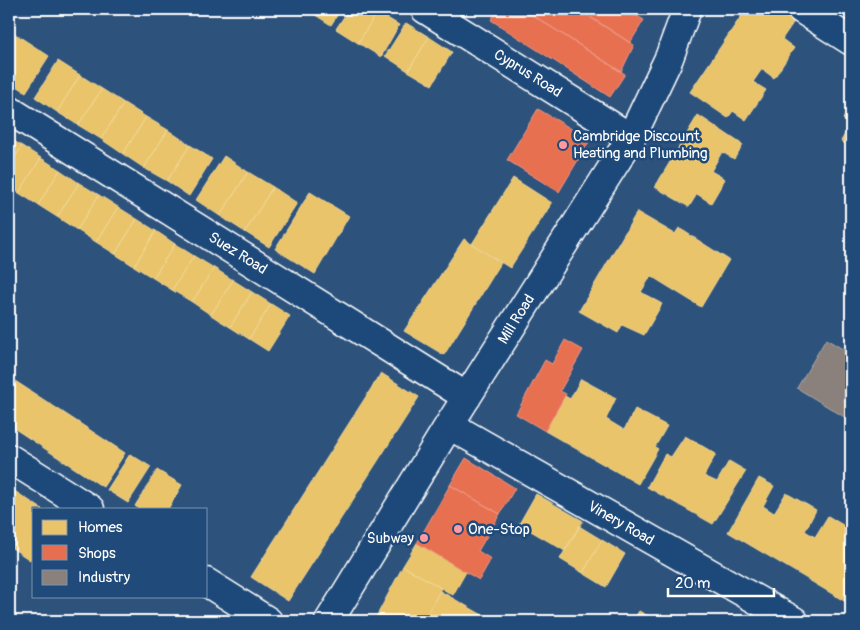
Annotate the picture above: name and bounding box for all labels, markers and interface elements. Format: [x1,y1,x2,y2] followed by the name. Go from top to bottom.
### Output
[490,45,565,102] street label: Cyprus Road
[573,127,707,163] place label: Cambridge Discount Heating and Plumbing
[557,139,569,151] marker: Cambridge Discount Heating and Plumbing
[205,228,271,279] street label: Suez Road
[494,291,539,348] street label: Mill Road
[584,497,657,550] street label: Vinery Road
[32,508,208,598] legend
[78,518,123,537] text: Homes
[468,520,530,539] place label: One-Stop
[452,523,464,535] marker: One-Stop
[367,529,415,548] place label: Subway
[418,532,430,544] marker: Subway
[78,544,116,563] text: Shops
[668,565,774,597] scale bar
[78,568,131,587] text: Industry
[675,574,710,593] text: 20 m

